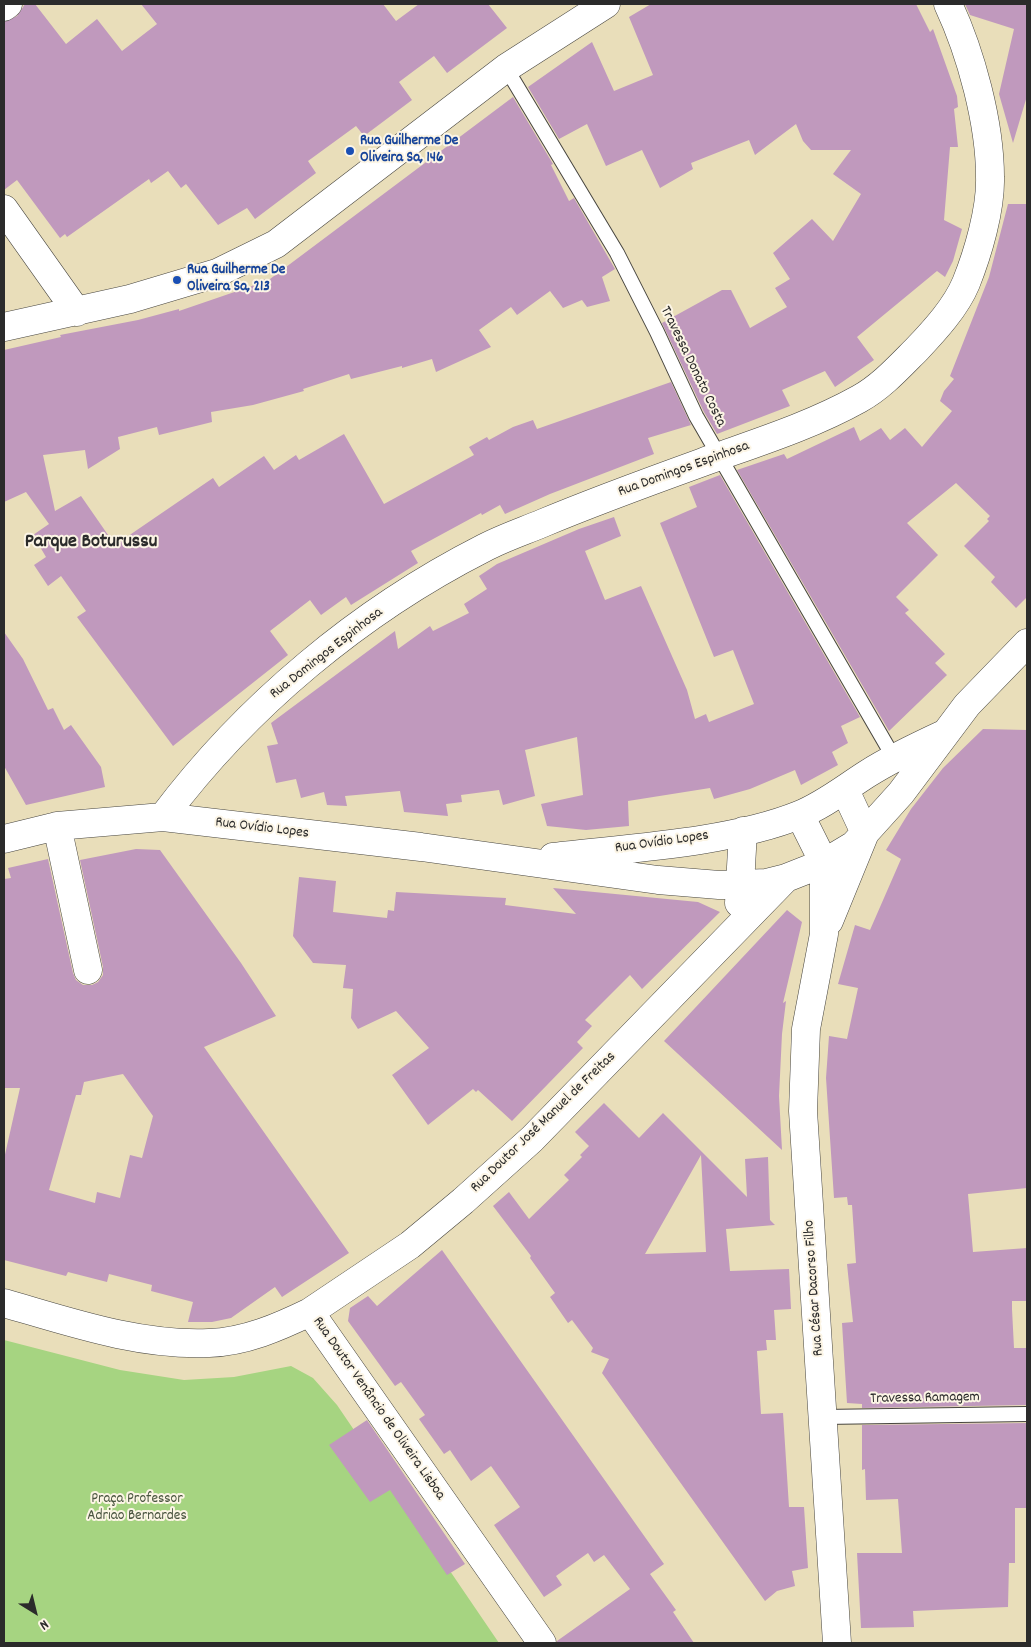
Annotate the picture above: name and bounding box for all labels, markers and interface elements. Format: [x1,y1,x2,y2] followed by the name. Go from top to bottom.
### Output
[360,133,458,168] place label: Rua Guilherme De Oliveira Sa, 146
[344,145,356,157] marker: Rua Guilherme De Oliveira Sa, 146
[187,262,285,297] place label: Rua Guilherme De Oliveira Sa, 213
[171,274,183,286] marker: Rua Guilherme De Oliveira Sa, 213
[655,304,729,430] street label: Travessa Donato Costa
[616,438,752,502] street label: Rua Domingos Espinhosa
[25,531,157,555] district label: Parque Boturussu
[267,604,387,704] street label: Rua Domingos Espinhosa
[214,814,310,844] street label: Rua Ovídio Lopes
[614,828,710,858] street label: Rua Ovídio Lopes
[468,1049,620,1197] street label: Rua Doutor José Manuel de Freitas
[801,1219,829,1357] street label: Rua César Dacorso Filho
[308,1314,448,1504] street label: Rua Doutor Venâncio de Oliveira Lisboa
[870,1389,980,1409] street label: Travessa Ramagem
[87,1491,187,1526] park label: Praça Professor Adriao Bernardes
[10,1587,60,1637] north arrow
[35,1614,53,1634] text: N

